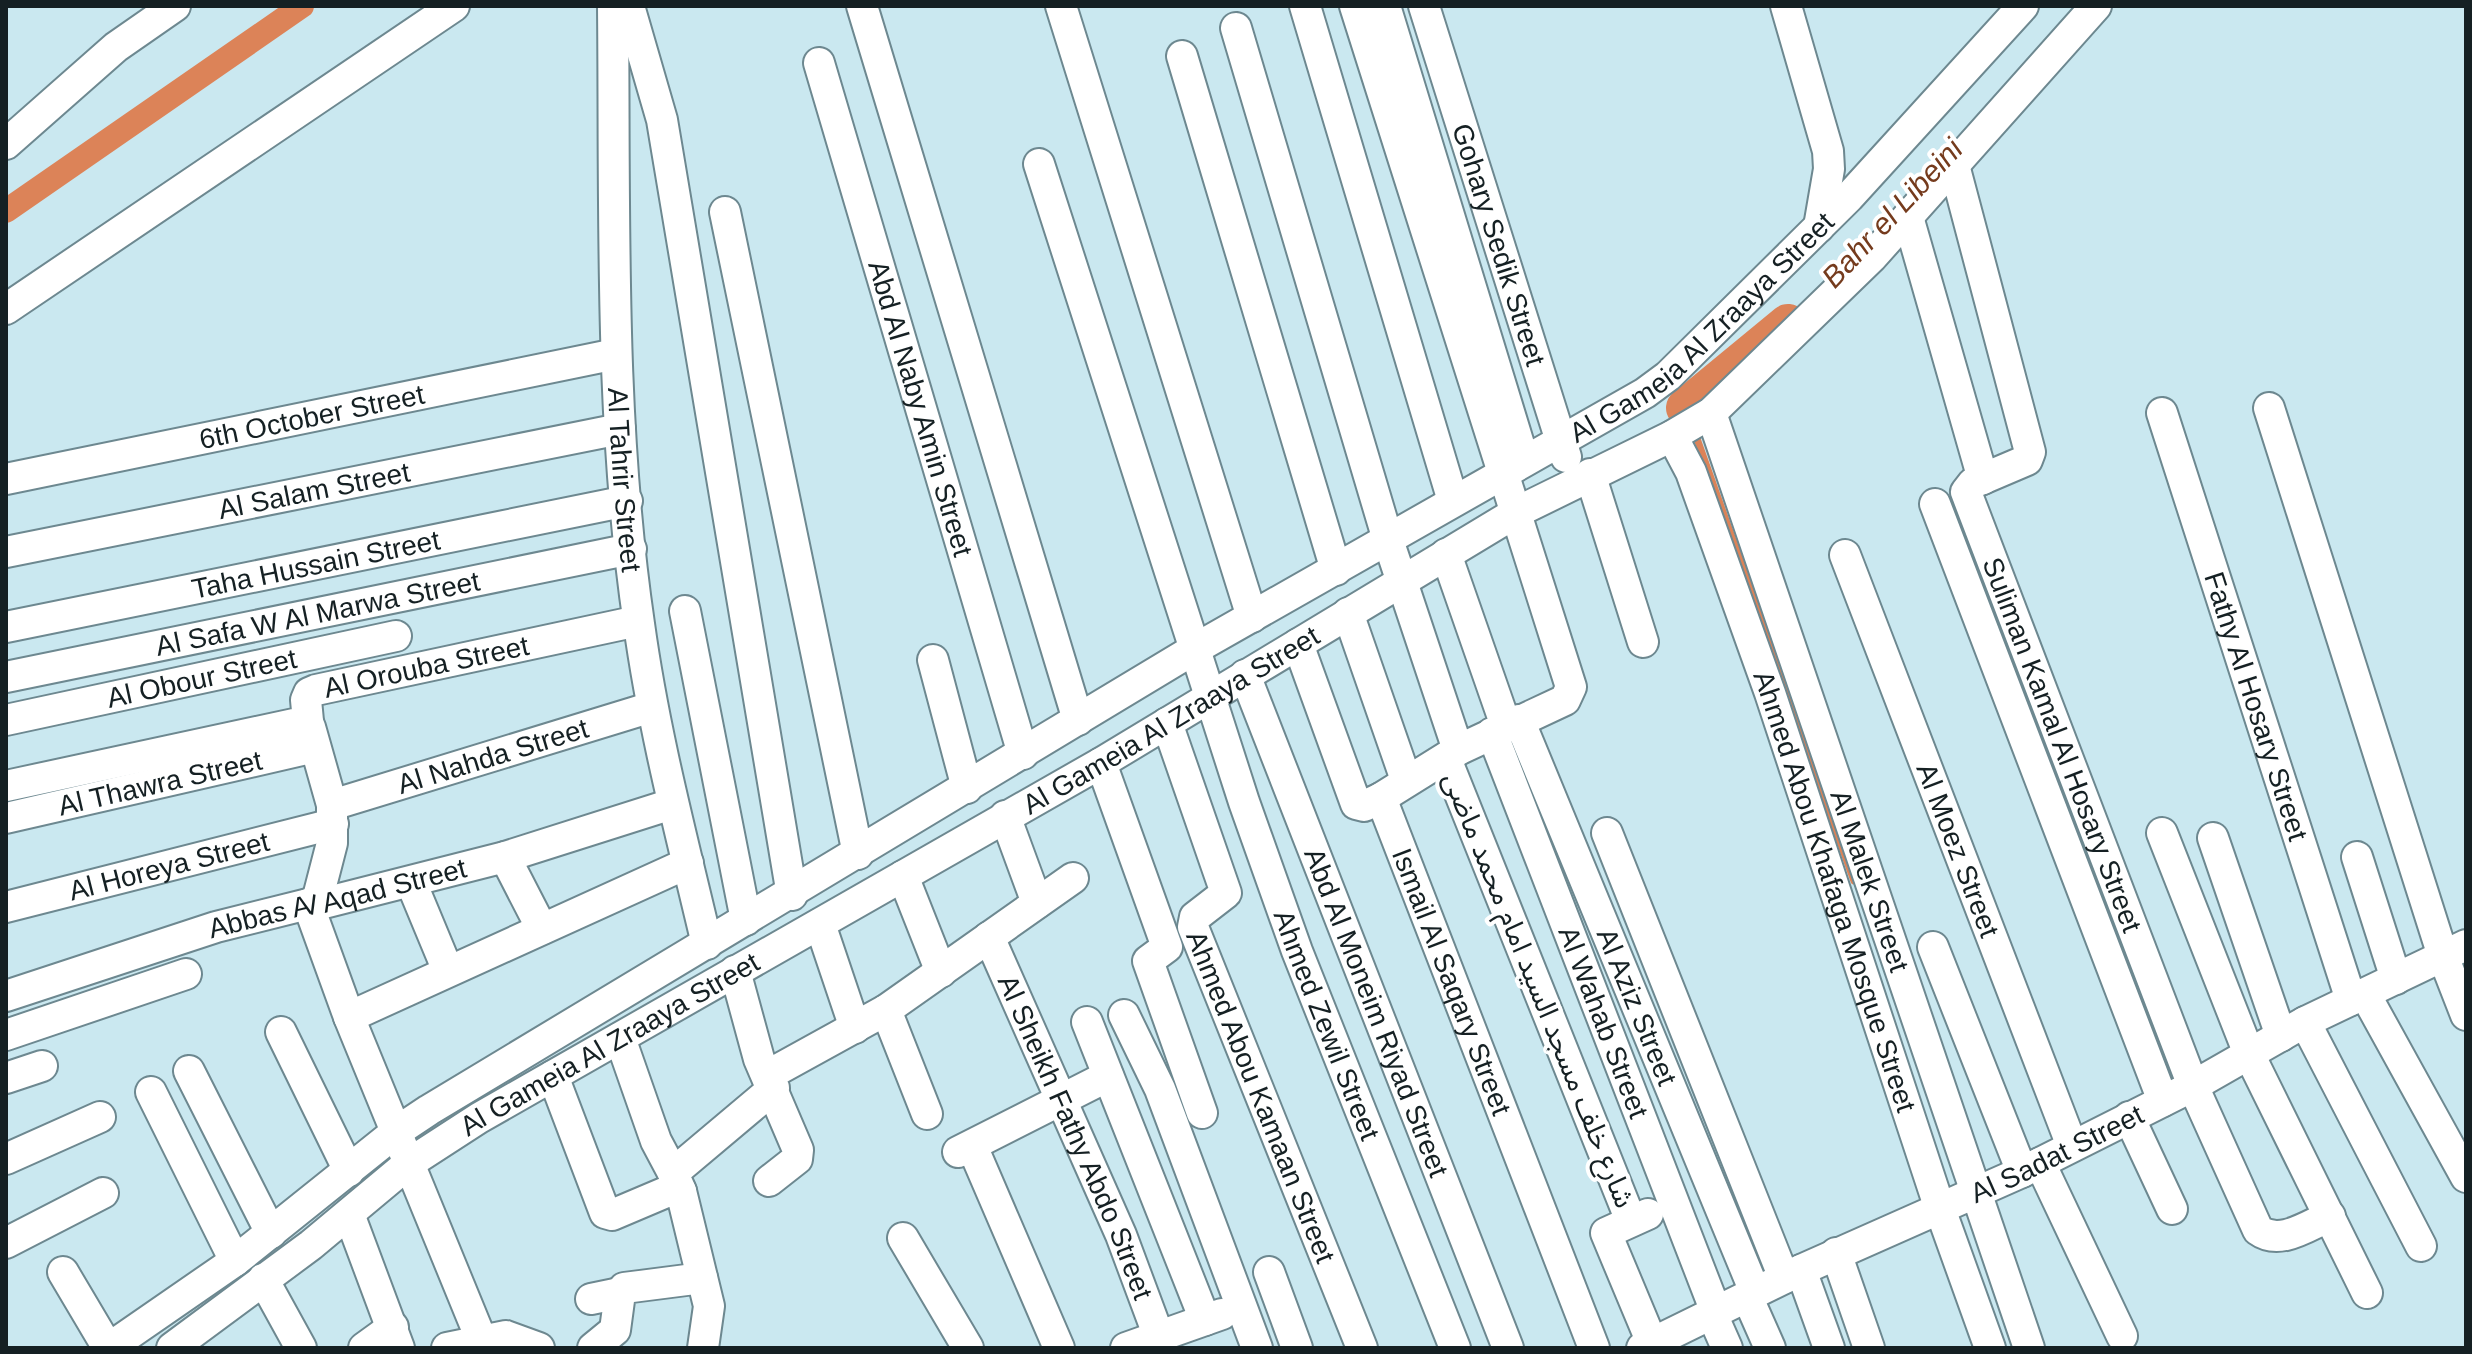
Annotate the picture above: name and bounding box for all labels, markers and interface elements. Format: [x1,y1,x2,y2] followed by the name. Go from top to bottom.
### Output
[1446,120,1552,370] street label: Gohary Sedik Street
[1815,131,1970,294] water label: Bahr el Libeini
[1564,206,1840,448] street label: Al Gameia Al Zraaya Street
[863,257,979,560] street label: Abd Al Naby Amin Street
[196,378,427,455] street label: 6th October Street
[602,387,648,574] street label: Al Tahrir Street
[215,456,413,525] street label: Al Salam Street
[189,524,443,604] street label: Taha Hussain Street
[1977,553,2148,937] street label: Suliman Kamal Al Hosary Street
[153,565,483,661] street label: Al Safa W Al Marwa Street
[2199,568,2314,845] street label: Fathy Al Hosary Street
[1017,620,1325,820] street label: Al Gameia Al Zraaya Street
[321,629,532,703] street label: Al Orouba Street
[104,642,299,713] street label: Al Obour Street
[1748,666,1922,1116] street label: Ahmed Abou Khafaga Mosque Street
[394,712,592,800] street label: Al Nahda Street
[55,744,265,821] street label: Al Thawra Street
[1911,759,2006,941] street label: Al Moez Street
[1433,768,1641,1214] street label: شارع خلف مسجد السيد امام محمد ماضى
[1825,786,1915,976] street label: Al Malek Street
[65,825,272,906] street label: Al Horeya Street
[1299,843,1455,1181] street label: Abd Al Moneim Riyad Street
[1386,844,1518,1119] street label: Ismail Al Saqary Street
[205,852,470,944] street label: Abbas Al Aqad Street
[1268,906,1386,1145] street label: Ahmed Zewil Street
[1553,922,1655,1123] street label: Al Wahab Street
[1591,924,1683,1090] street label: Al Aziz Street
[1181,926,1342,1267] street label: Ahmed Abou Kamaan Street
[454,946,765,1142] street label: Al Gameia Al Zraaya Street
[992,970,1159,1304] street label: Al Sheikh Fathy Abdo Street
[1965,1098,2148,1208] street label: Al Sadat Street

